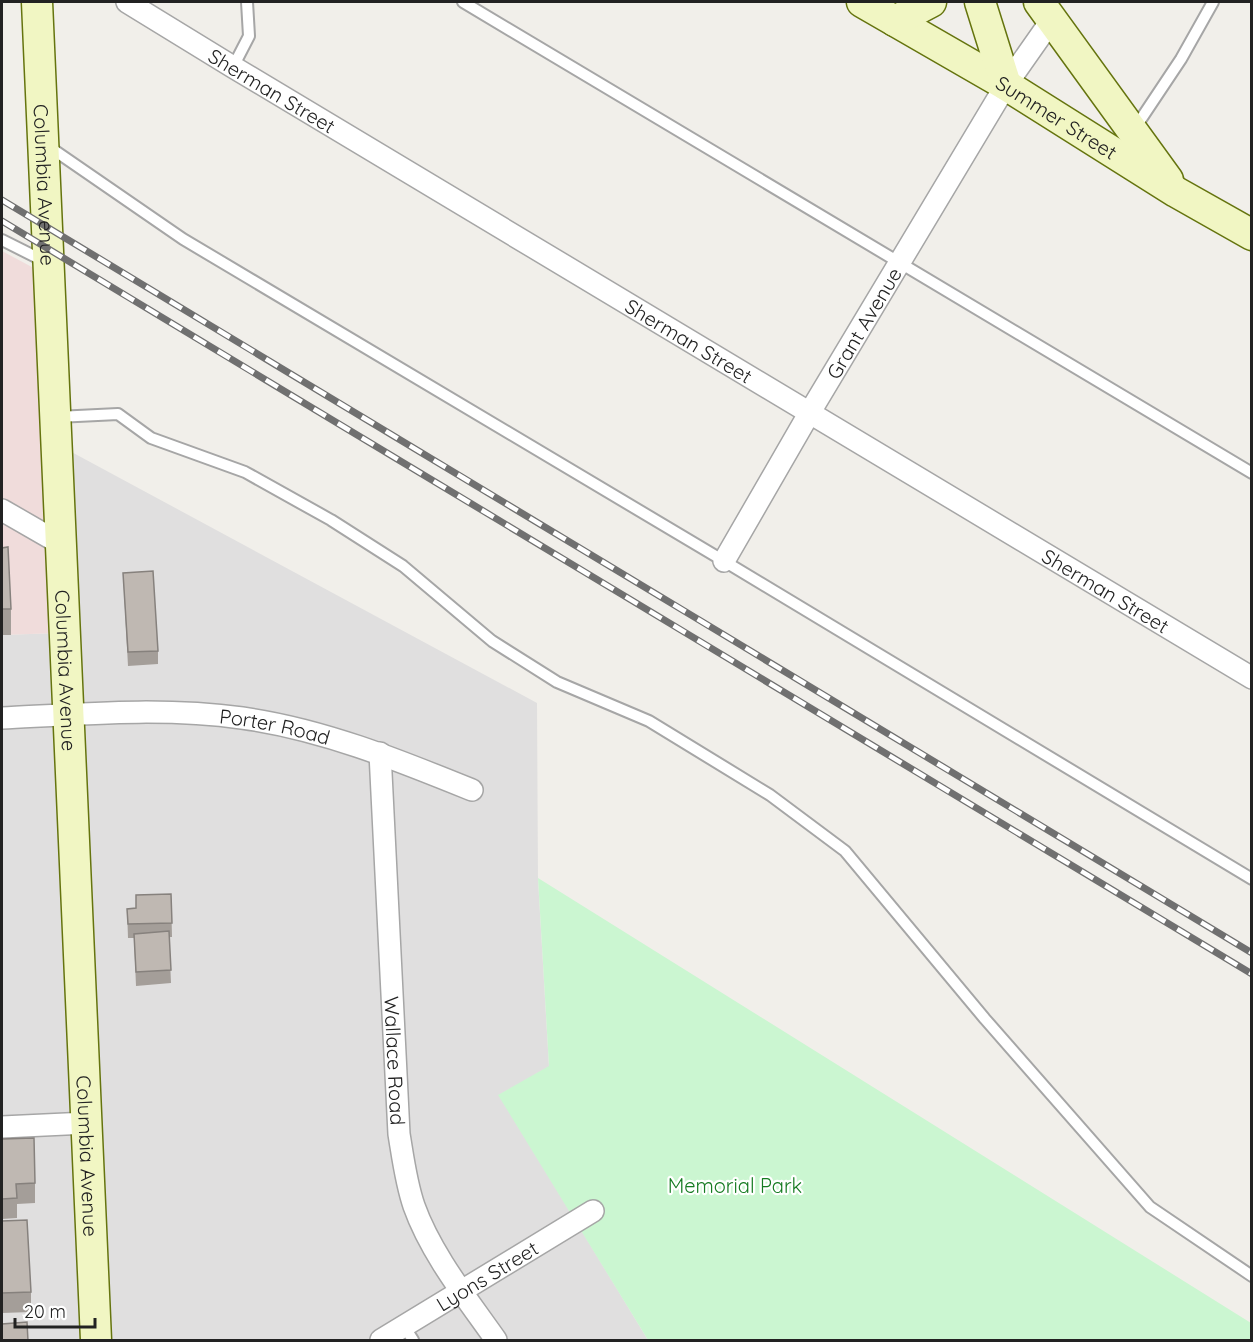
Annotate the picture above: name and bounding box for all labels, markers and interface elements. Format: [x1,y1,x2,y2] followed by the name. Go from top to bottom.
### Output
[204,43,340,138] street label: Sherman Street
[992,69,1122,164] street label: Summer Street
[29,103,61,266] street label: Columbia Avenue
[820,262,906,383] street label: Grant Avenue
[621,293,757,388] street label: Sherman Street
[1038,543,1174,638] street label: Sherman Street
[50,589,83,752] street label: Columbia Avenue
[218,703,333,749] street label: Porter Road
[380,995,411,1126] street label: Wallace Road
[72,1075,104,1237] street label: Columbia Avenue
[668,1173,802,1198] park label: Memorial Park
[431,1235,543,1316] street label: Lyons Street
[15,1291,94,1329] scale bar
[24,1300,66,1323] text: 20 m

